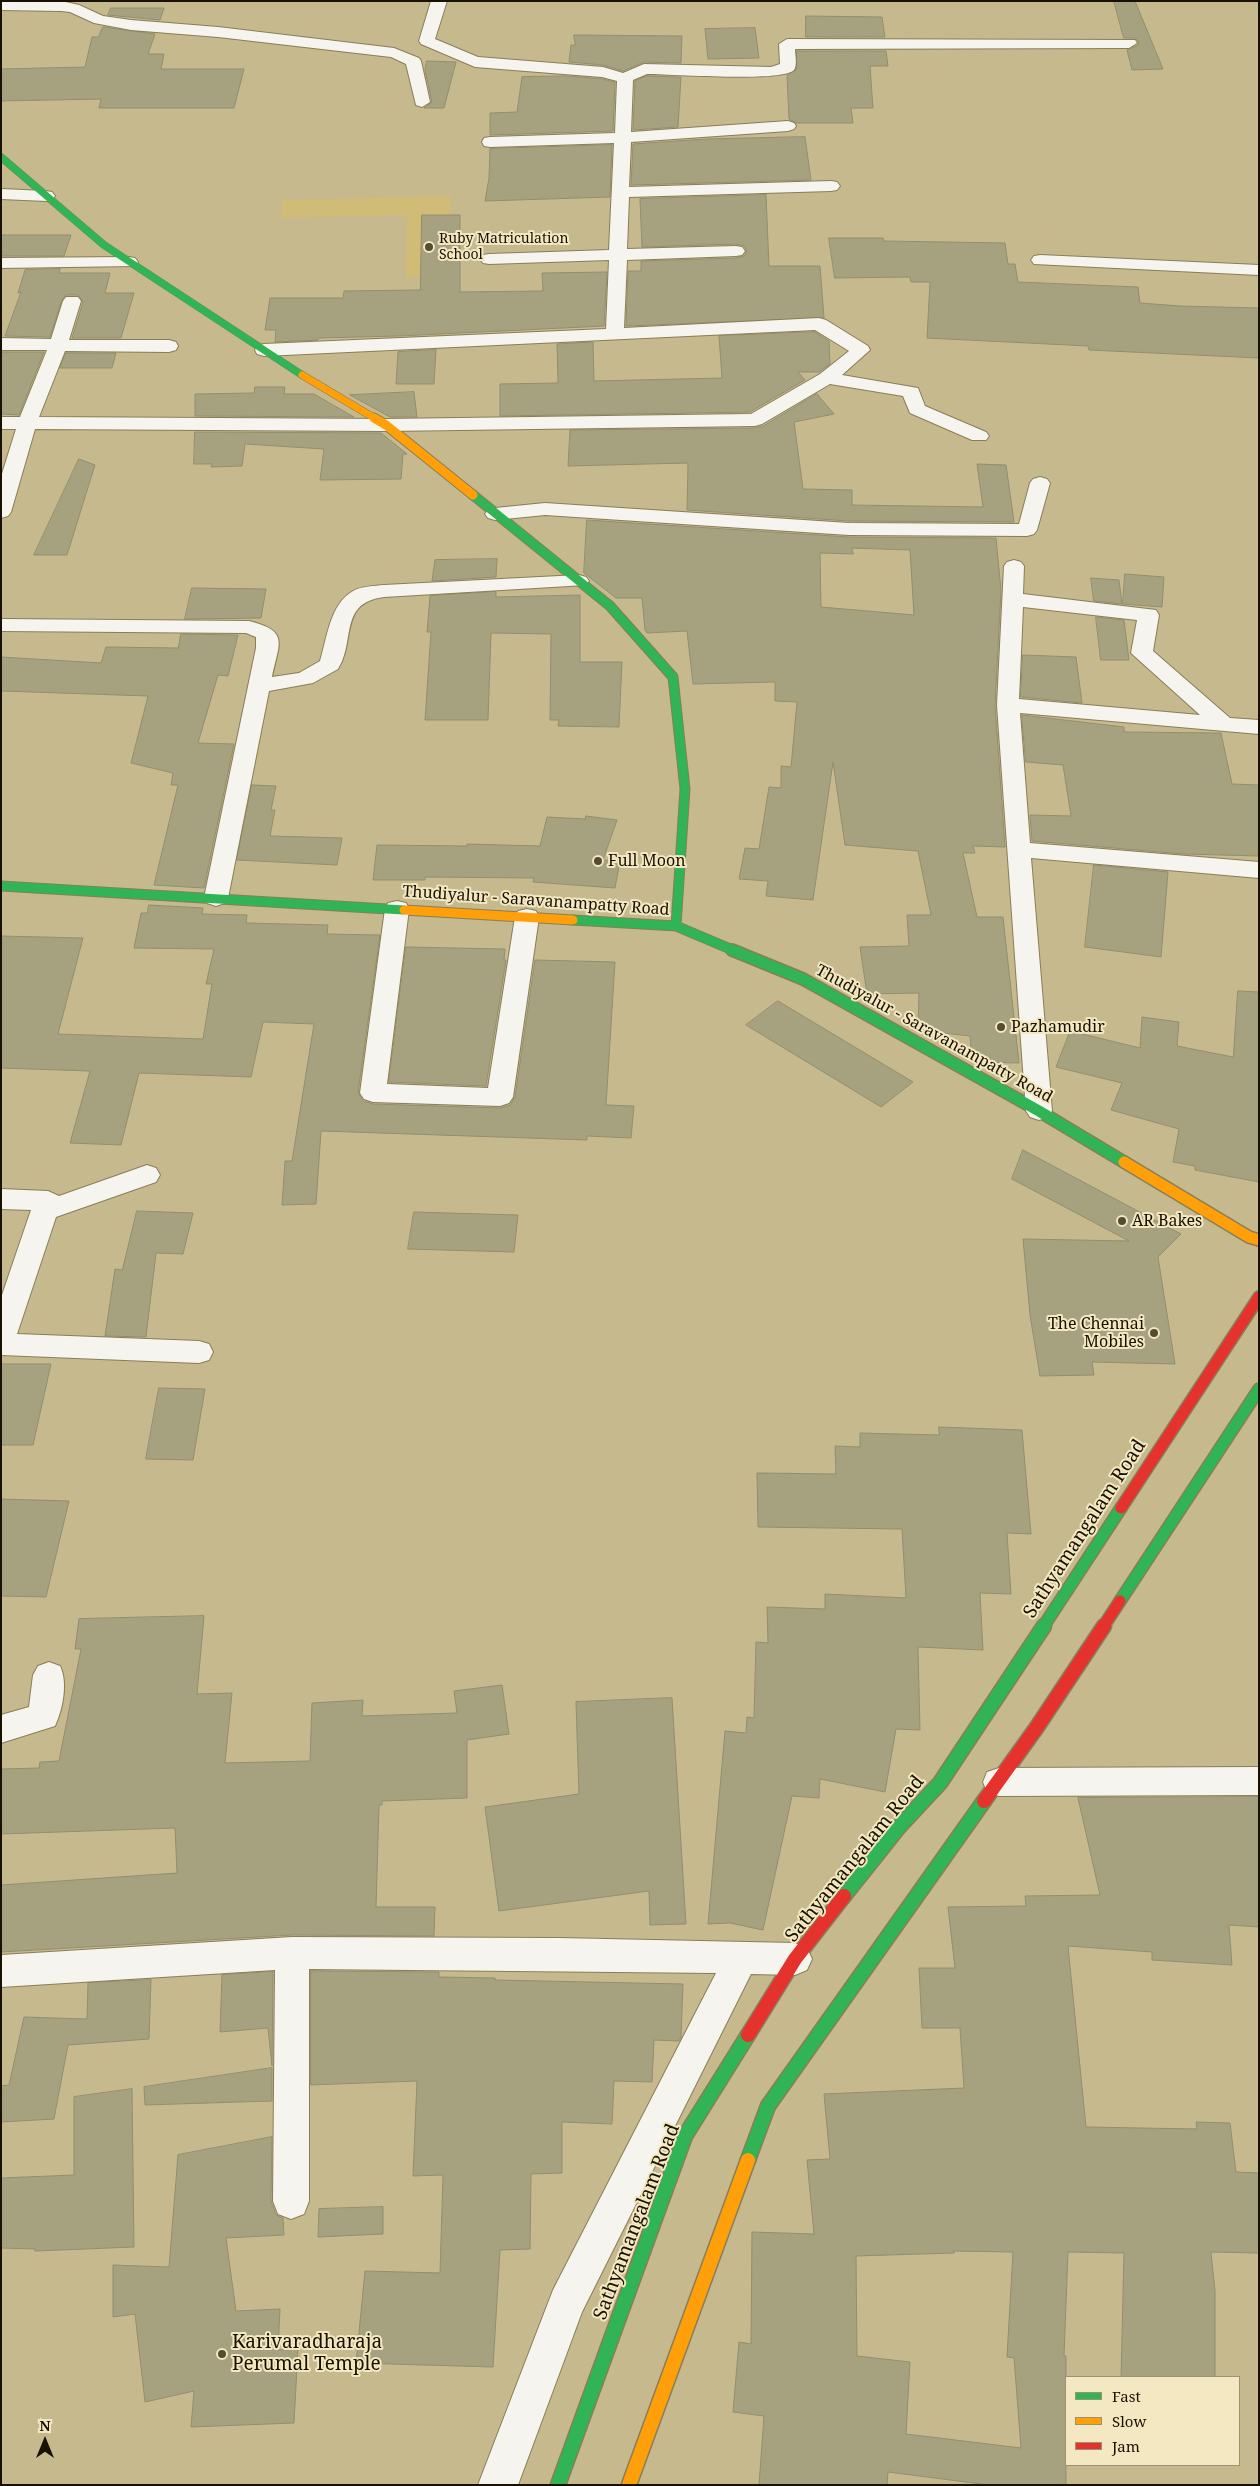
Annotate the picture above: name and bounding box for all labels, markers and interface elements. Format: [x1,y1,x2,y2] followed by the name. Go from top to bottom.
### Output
[439,231,568,264] place label: Ruby Matriculation School
[423,241,435,253] marker: Ruby Matriculation School
[608,851,685,871] place label: Full Moon
[592,855,604,867] marker: Full Moon
[402,882,670,920] street label: Thudiyalur - Saravanampatty Road
[812,961,1056,1107] street label: Thudiyalur - Saravanampatty Road
[1011,1017,1105,1037] place label: Pazhamudir
[995,1021,1007,1033] marker: Pazhamudir
[1132,1211,1202,1231] place label: AR Bakes
[1116,1215,1128,1227] marker: AR Bakes
[1048,1314,1144,1352] place label: The Chennai Mobiles
[1148,1327,1160,1339] marker: The Chennai Mobiles
[1019,1436,1151,1622] street label: Sathyamangalam Road
[781,1771,929,1947] street label: Sathyamangalam Road
[589,2121,685,2323] street label: Sathyamangalam Road
[232,2332,382,2376] place label: Karivaradharaja Perumal Temple
[216,2348,228,2360] marker: Karivaradharaja Perumal Temple
[1065,2376,1240,2466] legend
[1112,2386,1141,2406] text: Fast
[1112,2411,1146,2431] text: Slow
[20,2416,70,2466] north arrow
[39,2416,51,2435] text: N
[1112,2436,1140,2456] text: Jam

